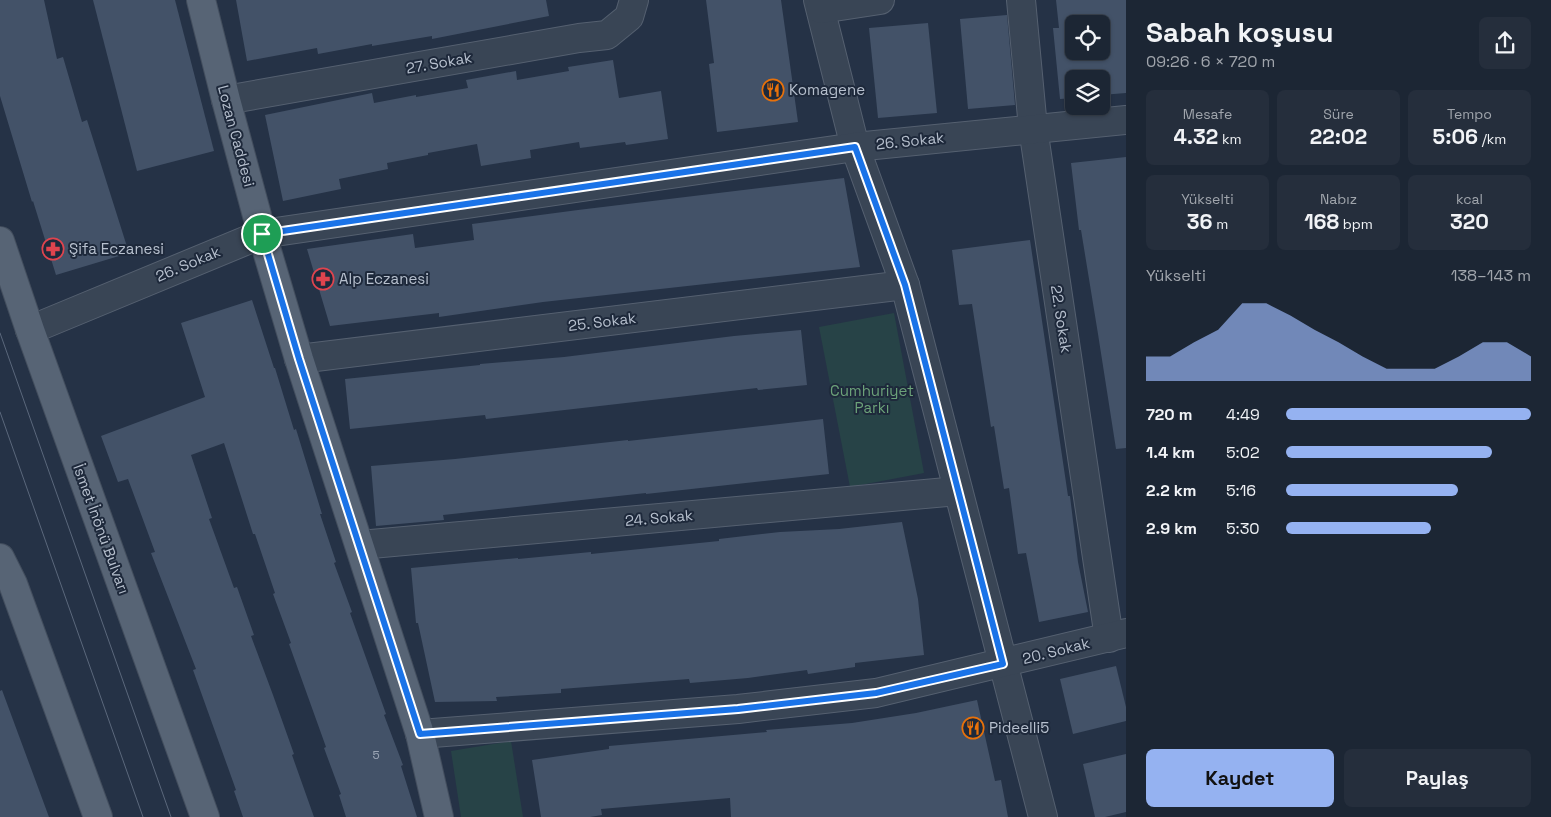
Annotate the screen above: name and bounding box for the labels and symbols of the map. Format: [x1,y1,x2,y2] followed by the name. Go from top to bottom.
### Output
[404,47,473,78] street label: 27. Sokak
[761,78,785,102] restaurant icon: Komagene
[789,80,865,99] place label: Komagene
[214,83,259,189] street label: Lozan Caddesi
[875,127,945,154] street label: 26. Sokak
[241,213,283,255] pin
[41,237,65,261] pharmacy icon: Şifa Eczanesi
[69,239,164,258] place label: Şifa Eczanesi
[153,241,223,286] street label: 26. Sokak
[311,267,335,291] pharmacy icon: Alp Eczanesi
[339,269,429,288] place label: Alp Eczanesi
[1047,284,1076,354] street label: 22. Sokak
[567,308,637,335] street label: 25. Sokak
[830,381,914,417] park label: Cumhuriyet Parkı
[69,461,134,596] street label: İsmet İnönü Bulvarı
[624,505,694,530] street label: 24. Sokak
[1020,633,1091,668] street label: 20. Sokak
[961,716,985,740] restaurant icon: Pideelli5
[989,718,1049,737] place label: Pideelli5
[372,747,380,763] house number: 5

